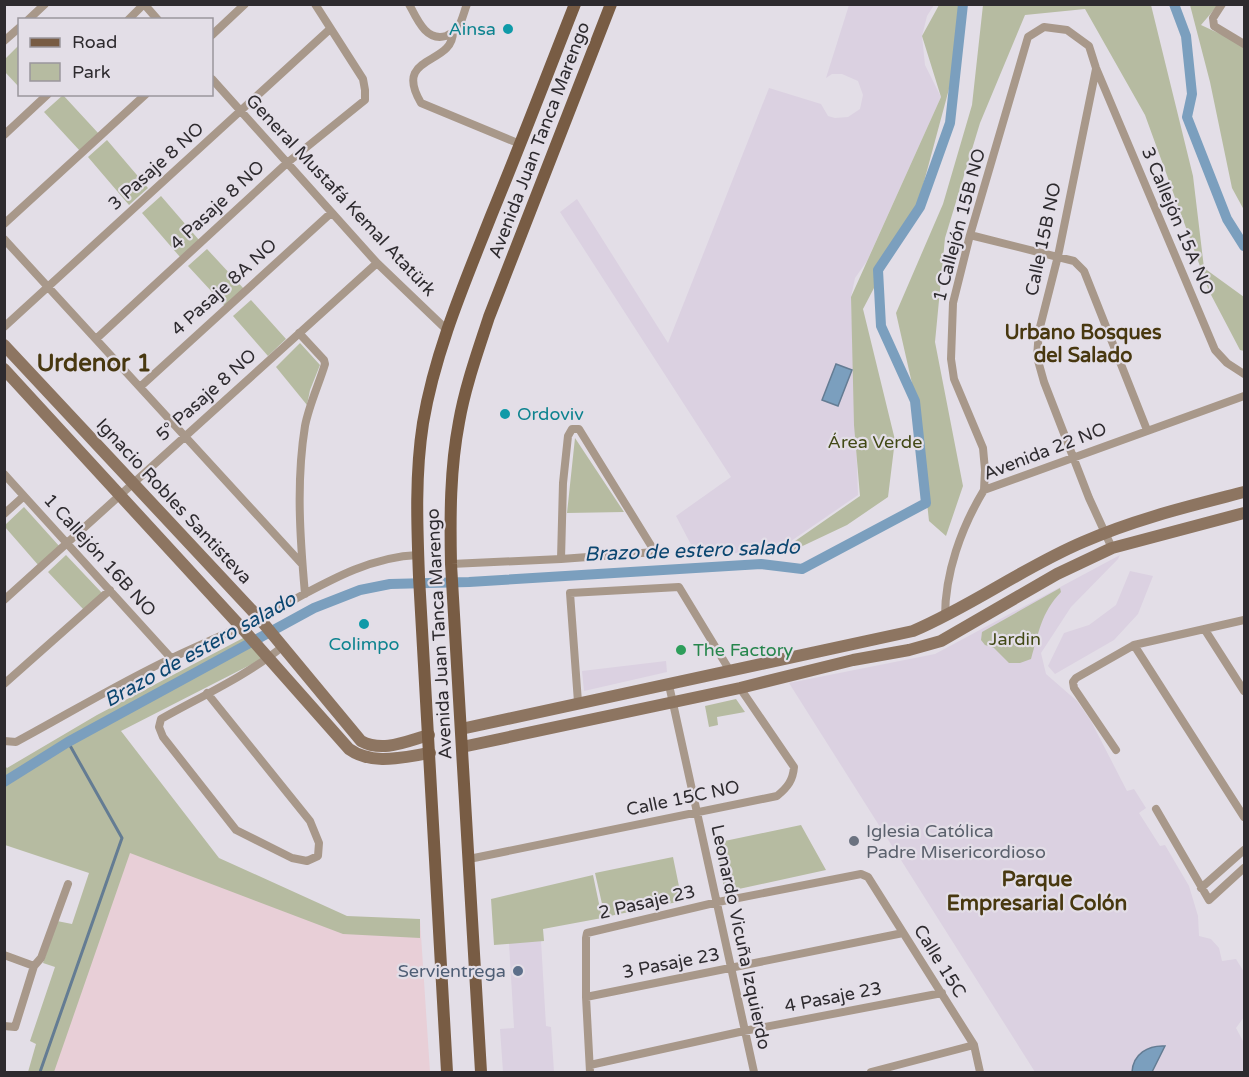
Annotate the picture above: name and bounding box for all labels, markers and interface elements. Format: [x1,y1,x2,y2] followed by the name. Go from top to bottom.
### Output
[18,18,213,96] legend
[448,18,496,40] place label: Ainsa
[484,19,594,261] street label: Avenida Juan Tanca Marengo
[501,22,515,36] marker: Ainsa
[72,31,117,53] text: Road
[72,61,111,83] text: Park
[241,89,441,301] street label: General Mustafá Kemal Atatürk
[104,117,208,215] street label: 3 Pasaje 8 NO
[1137,144,1219,298] street label: 3 Callejón 15A NO
[928,146,990,304] street label: 1 Callejón 15B NO
[165,156,269,254] street label: 4 Pasaje 8 NO
[1020,180,1066,298] street label: Calle 15B NO
[167,234,281,340] street label: 4 Pasaje 8A NO
[1004,321,1162,368] district label: Urbano Bosques del Salado
[151,344,261,446] street label: 5° Pasaje 8 NO
[36,349,152,378] district label: Urdenor 1
[517,403,584,425] place label: Ordoviv
[498,407,512,421] marker: Ordoviv
[91,414,257,588] street label: Ignacio Robles Santisteva
[980,417,1110,485] street label: Avenida 22 NO
[828,431,922,453] park label: Área Verde
[39,489,161,621] street label: 1 Callejón 16B NO
[421,508,457,760] street label: Avenida Juan Tanca Marengo
[584,535,801,567] water label: Brazo de estero salado
[100,587,301,713] water label: Brazo de estero salado
[357,617,371,631] marker: Colimpo
[989,628,1041,650] park label: Jardin
[329,633,400,655] place label: Colimpo
[693,639,794,661] place label: The Factory
[674,643,688,657] marker: The Factory
[624,775,742,821] street label: Calle 15C NO
[866,820,1046,863] place label: Iglesia Católica Padre Misericordioso
[706,823,776,1051] street label: Leonardo Vicuña Izquierdo
[847,834,861,848] marker: Iglesia Católica Padre Misericordioso
[947,867,1127,916] district label: Parque Empresarial Colón
[597,880,697,924] street label: 2 Pasaje 23
[909,921,971,1001] street label: Calle 15C
[621,943,721,983] street label: 3 Pasaje 23
[398,960,506,982] place label: Servientrega
[511,964,525,978] marker: Servientrega
[783,977,883,1017] street label: 4 Pasaje 23

